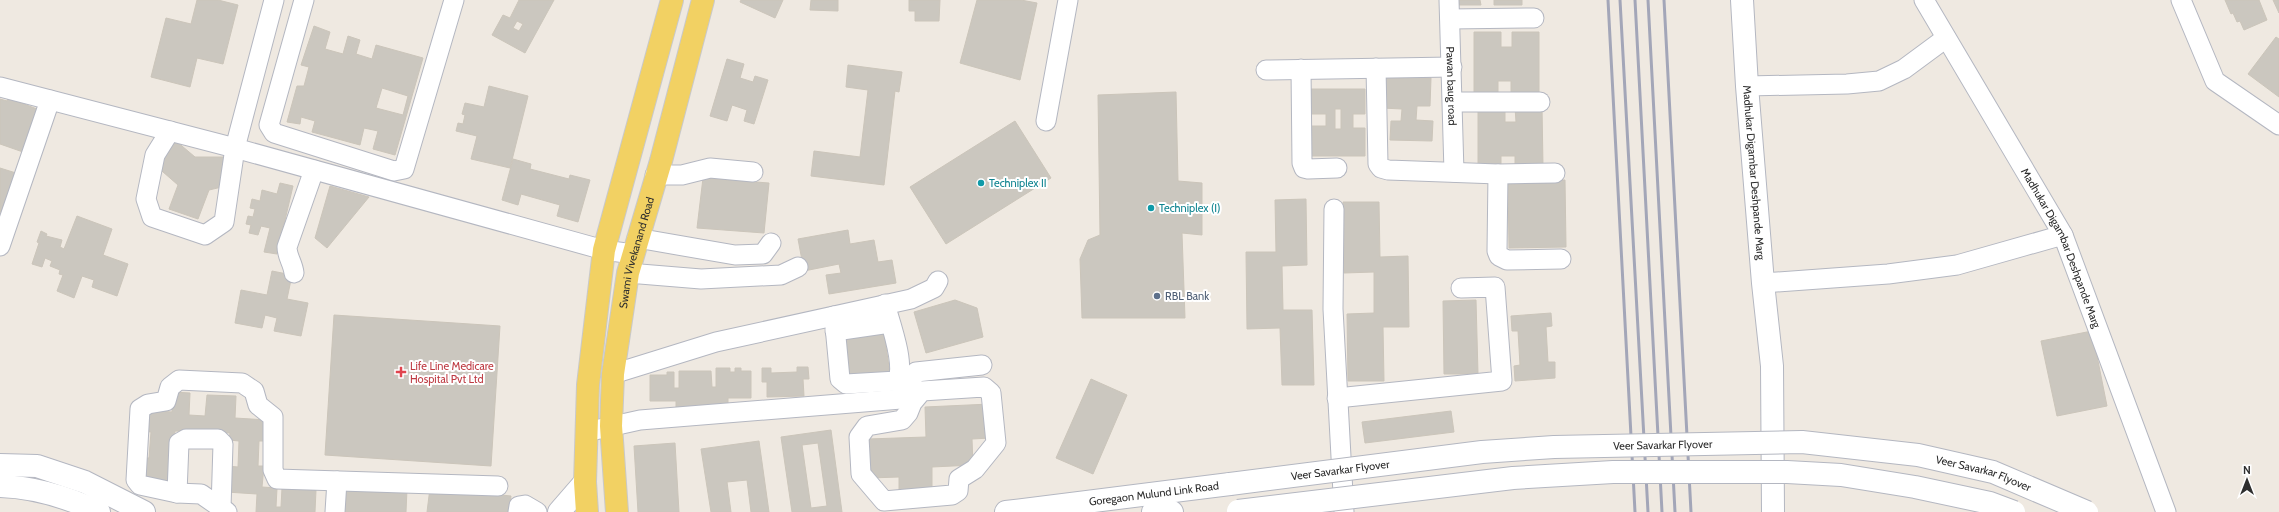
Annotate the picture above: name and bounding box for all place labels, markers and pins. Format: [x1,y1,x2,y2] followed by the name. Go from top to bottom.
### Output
[989,176,1047,190] place label: Techniplex II
[976,178,986,188] marker: Techniplex II
[1159,201,1220,215] place label: Techniplex (I)
[1146,203,1156,213] marker: Techniplex (I)
[1165,289,1209,303] place label: RBL Bank
[1152,291,1162,301] marker: RBL Bank
[410,359,494,386] place label: Life Line Medicare Hospital Pvt Ltd
[395,366,407,378] marker: Life Line Medicare Hospital Pvt Ltd

